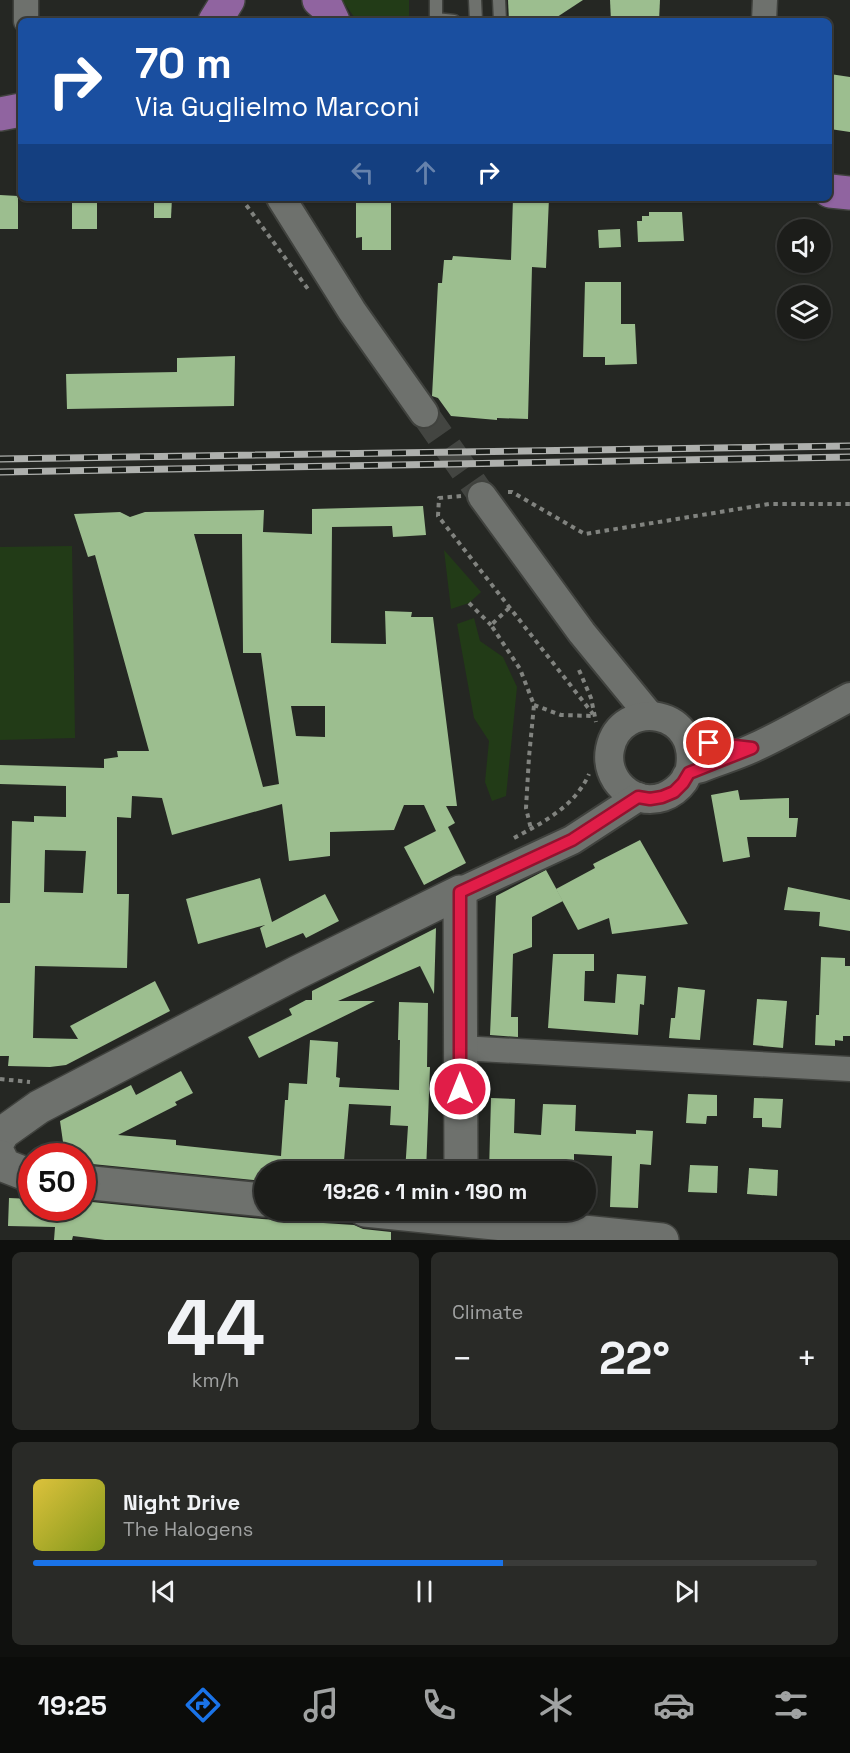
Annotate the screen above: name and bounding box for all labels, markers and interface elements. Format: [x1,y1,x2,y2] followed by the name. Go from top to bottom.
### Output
[135,37,232,90] text: 70 m
[36,42,114,120] icon: right
[135,89,420,124] text: Via Guglielmo Marconi
[346,156,379,189] icon: left
[409,156,442,189] icon: ahead
[472,156,505,189] icon: right
[777,219,831,339] map controls
[777,219,831,273] button: sound
[777,285,831,339] button: layers
[683,717,734,768] pin
[692,726,725,759] icon: arrive
[428,1057,492,1121] position arrow
[18,1143,96,1221] speed limit sign: 50
[323,1177,527,1205] text: 19:26 · 1 min · 190 m
[166,1278,265,1378] text: 44
[452,1299,523,1325] text: Climate
[599,1330,670,1387] text: 22°
[452,1338,472,1380] text: −
[797,1338,817,1380] text: +
[192,1367,239,1393] text: km/h
[123,1488,240,1516] text: Night Drive
[123,1516,253,1542] text: The Halogens
[147,1575,180,1608] icon: previous
[408,1575,441,1608] icon: pause
[670,1575,703,1608] icon: next
[182,1684,224,1726] icon: directions
[300,1684,342,1726] icon: music
[418,1684,460,1726] icon: phone
[535,1684,577,1726] icon: climate
[653,1684,695,1726] icon: car
[770,1684,812,1726] icon: filters
[38,1688,107,1723] text: 19:25

